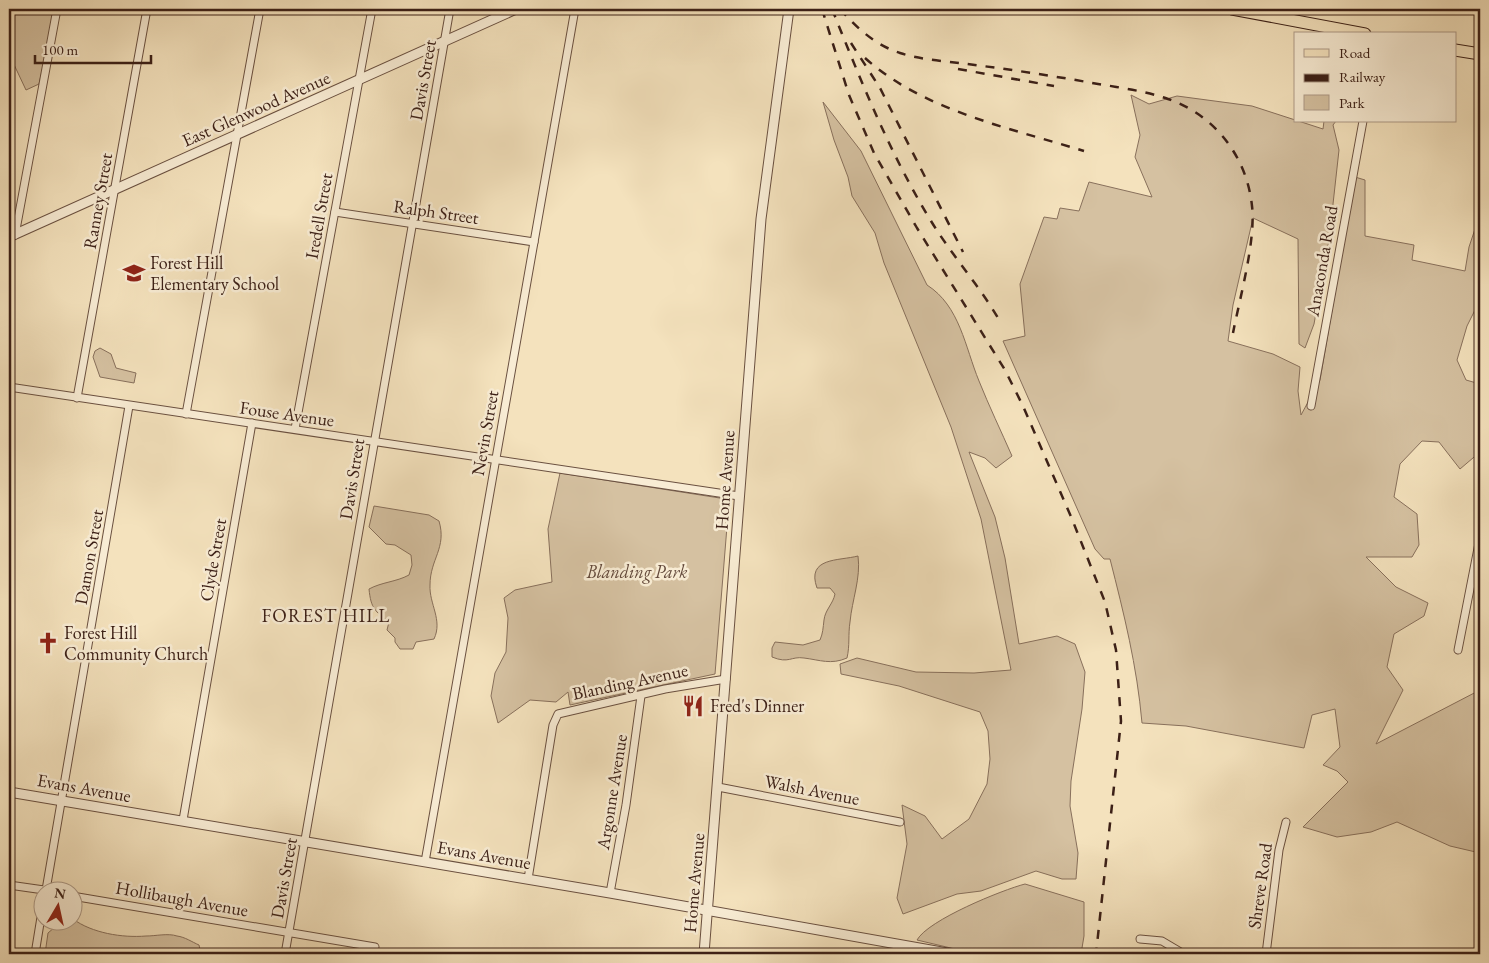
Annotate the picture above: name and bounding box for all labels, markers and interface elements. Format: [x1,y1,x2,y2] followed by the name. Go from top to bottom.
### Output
[35,32,151,64] scale bar
[1294,32,1456,122] legend
[404,37,441,122] street label: Davis Street
[42,40,79,59] text: 100 m
[1339,43,1371,62] text: Road
[178,66,333,151] street label: East Glenwood Avenue
[1339,67,1386,86] text: Railway
[1339,93,1366,112] text: Park
[78,151,117,251] street label: Ranney Street
[300,171,337,261] street label: Iredell Street
[392,194,481,229] street label: Ralph Street
[1300,203,1343,319] street label: Anaconda Road
[150,251,279,295] place label: Forest Hill Elementary School
[121,260,147,286] school or university icon: Forest Hill Elementary School
[466,388,503,477] street label: Nevin Street
[238,395,336,432] street label: Fouse Avenue
[710,429,739,531] street label: Home Avenue
[334,436,369,521] street label: Davis Street
[69,507,108,606] street label: Damon Street
[194,516,231,603] street label: Clyde Street
[585,560,688,584] park label: Blanding Park
[262,603,390,628] district label: FOREST HILL
[64,621,208,665] place label: Forest Hill Community Church
[35,630,61,656] church icon: Forest Hill Community Church
[570,658,690,705] street label: Blanding Avenue
[680,693,706,719] restaurant icon: Fred's Dinner
[710,694,804,717] place label: Fred's Dinner
[591,733,632,852] street label: Argonne Avenue
[35,768,133,807] street label: Evans Avenue
[763,769,862,810] street label: Walsh Avenue
[678,832,709,934] street label: Home Avenue
[265,835,302,920] street label: Davis Street
[435,835,533,874] street label: Evans Avenue
[1242,841,1277,930] street label: Shreve Road
[114,876,250,921] street label: Hollibaugh Avenue
[32,880,82,930] north arrow
[53,883,68,903] text: N

